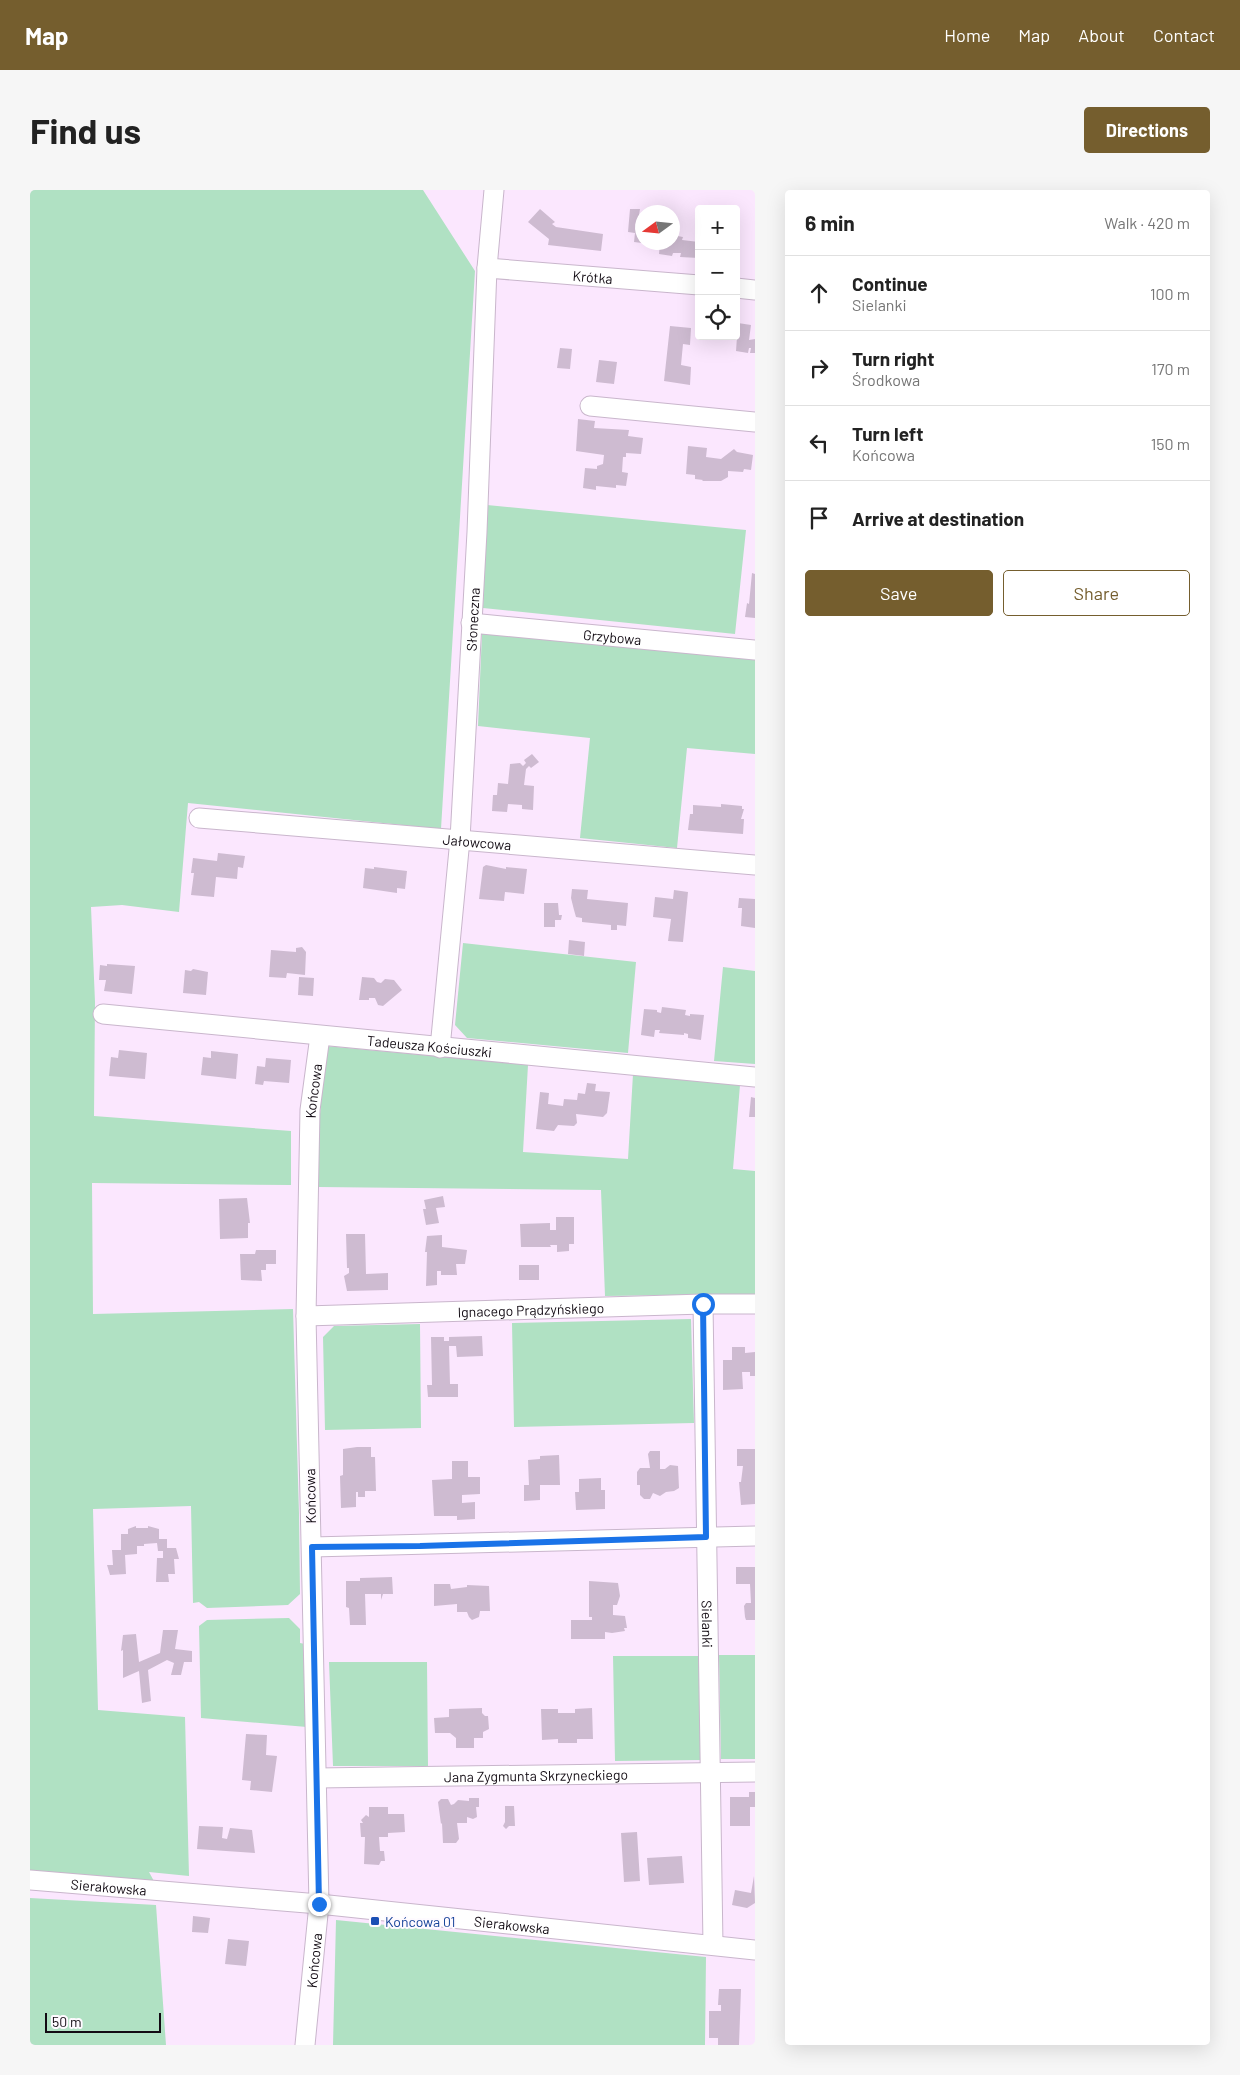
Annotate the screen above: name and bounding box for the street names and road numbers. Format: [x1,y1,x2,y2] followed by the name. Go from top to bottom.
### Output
[572,266,613,287] street label: Krótka
[462,587,482,652] street label: Słoneczna
[582,625,642,648] street label: Grzybowa
[442,830,512,853] street label: Jałowcowa
[366,1031,493,1060] street label: Tadeusza Kościuszki
[301,1063,325,1119] street label: Końcowa
[457,1298,605,1320] street label: Ignacego Prądzyńskiego
[301,1468,319,1524] street label: Końcowa
[699,1600,717,1648] street label: Sielanki
[444,1765,628,1785] street label: Jana Zygmunta Skrzyneckiego
[70,1875,147,1898] street label: Sierakowska
[473,1912,551,1937] street label: Sierakowska
[302,1932,325,1989] street label: Końcowa

